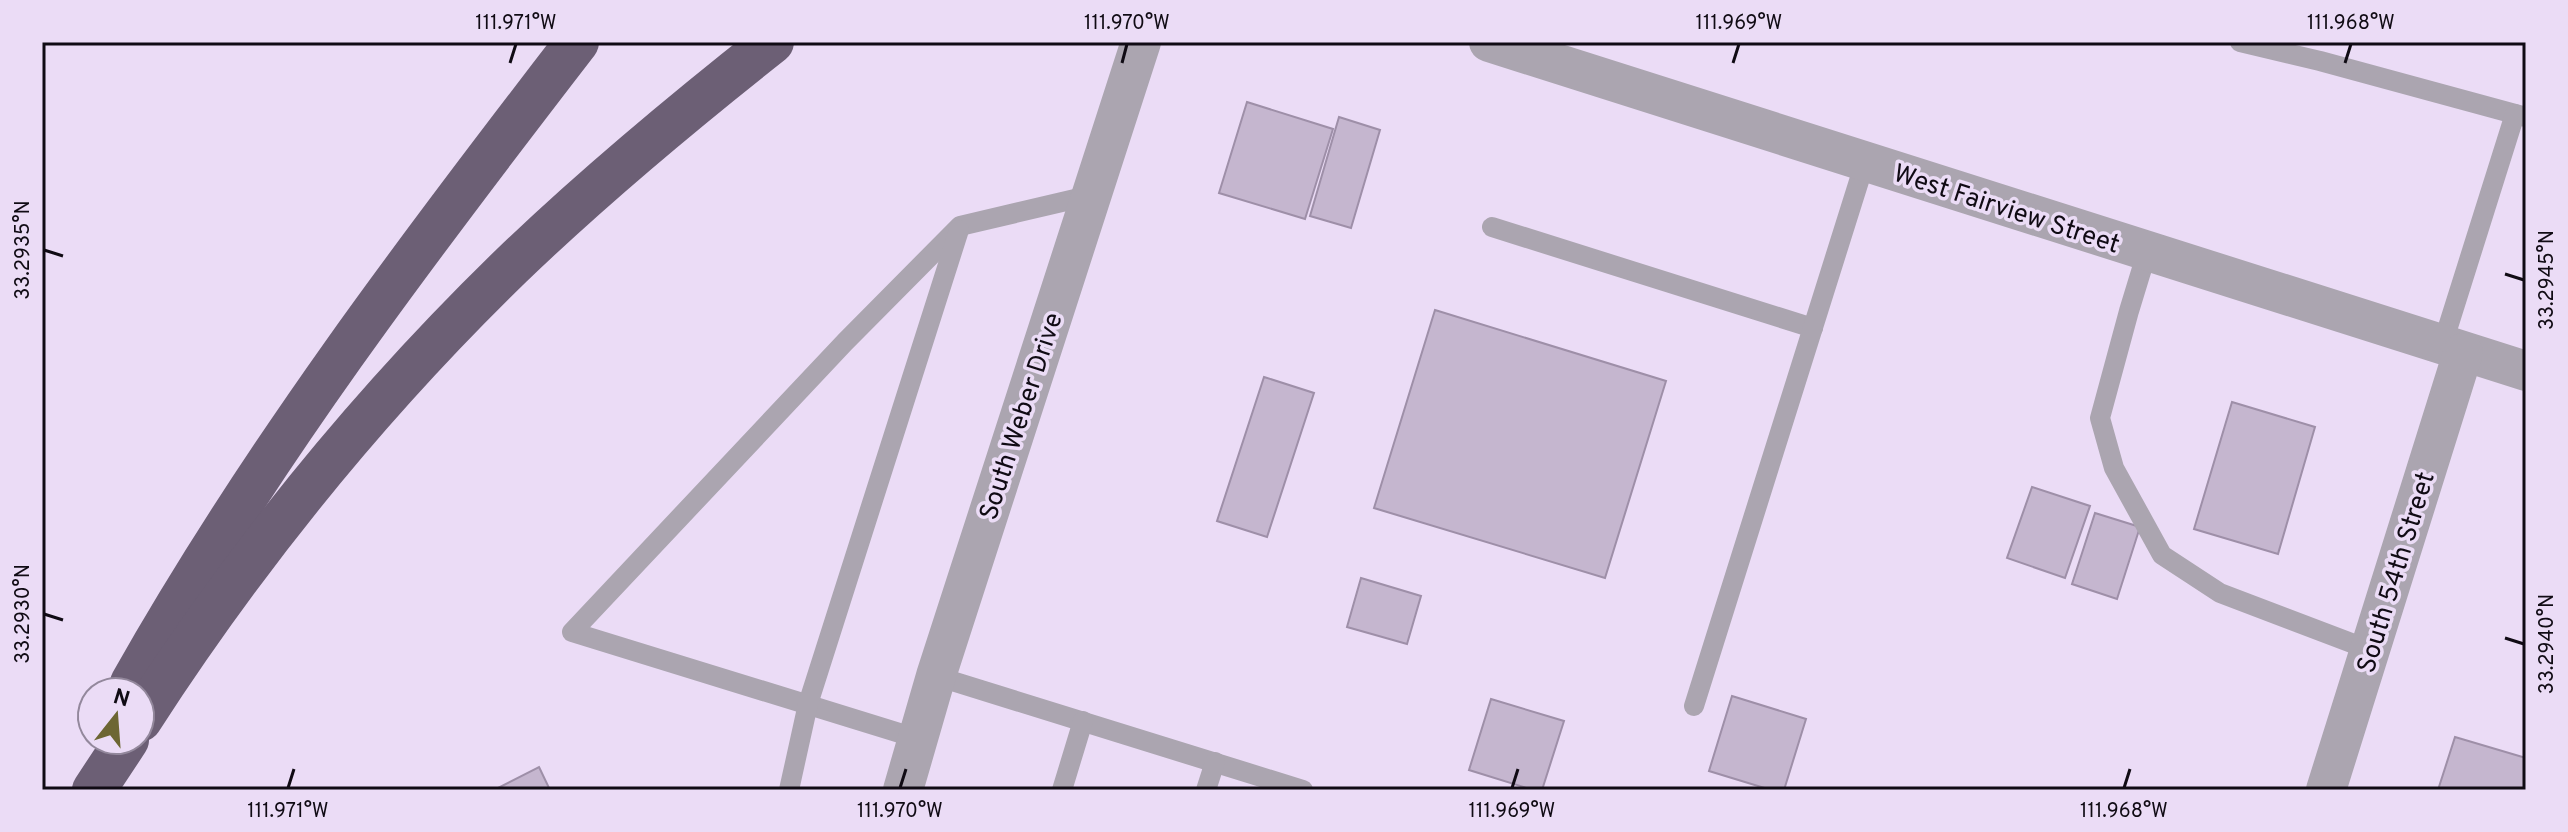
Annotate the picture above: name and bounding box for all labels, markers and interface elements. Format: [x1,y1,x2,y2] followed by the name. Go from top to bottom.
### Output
[475,11,557,37] text: 111.971°W
[1084,11,1170,37] text: 111.970°W
[1696,11,1782,37] text: 111.969°W
[2307,11,2395,37] text: 111.968°W
[1889,158,2124,263] street label: West Fairview Street
[11,200,37,300] text: 33.2935°N
[2535,230,2561,330] text: 33.2945°N
[973,309,1071,525] street label: South Weber Drive
[2351,468,2444,677] street label: South 54th Street
[11,564,37,664] text: 33.2930°N
[2535,594,2561,694] text: 33.2940°N
[76,676,156,756] north arrow
[110,684,133,714] text: N
[247,799,329,825] text: 111.971°W
[857,799,943,825] text: 111.970°W
[1469,799,1555,825] text: 111.969°W
[2080,799,2168,825] text: 111.968°W

